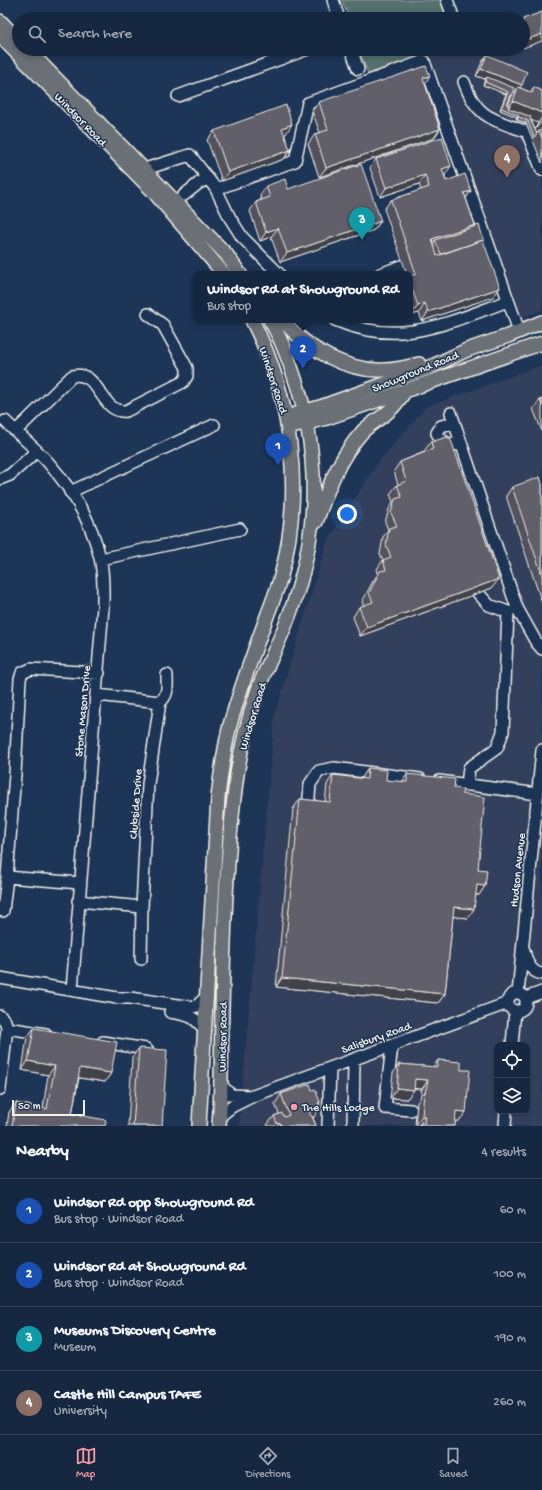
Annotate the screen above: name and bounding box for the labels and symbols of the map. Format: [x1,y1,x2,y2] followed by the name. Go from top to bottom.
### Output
[50,91,109,151] street label: Windsor Road
[494,145,520,178] pin: 4
[349,207,375,240] pin: 3
[290,336,316,369] pin: 2
[255,345,290,417] street label: Windsor Road
[370,349,462,397] street label: Showground Road
[265,433,291,466] pin: 1
[337,504,357,524] your location
[73,664,95,757] street label: Stone Mason Drive
[237,680,271,752] street label: Windsor Road
[128,768,146,840] street label: Clubside Drive
[508,831,530,908] street label: Hudson Avenue
[216,1001,232,1072] street label: Windsor Road
[340,1019,414,1058] street label: Salisbury Road
[12,1098,85,1117] scale bar
[289,1102,299,1112] marker: The Hills Lodge
[301,1102,376,1116] place label: The Hills Lodge

